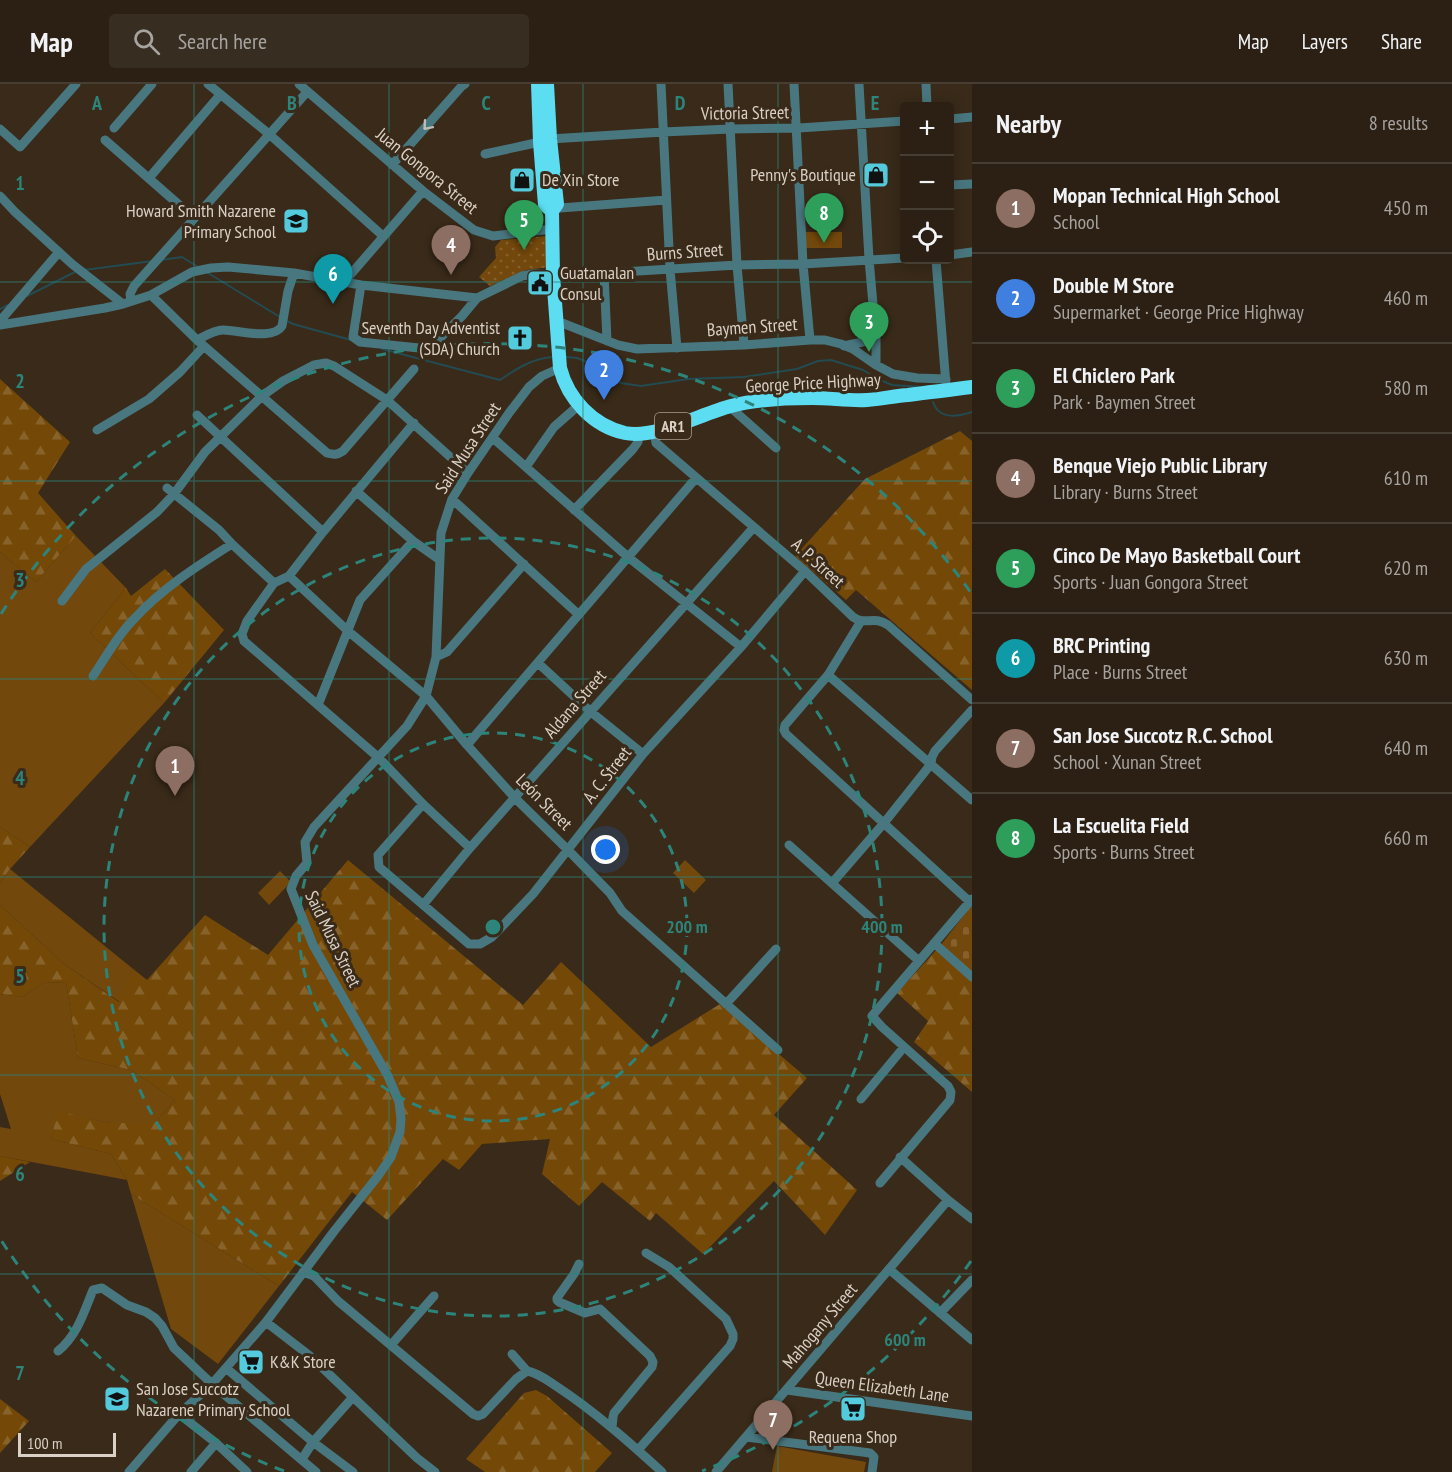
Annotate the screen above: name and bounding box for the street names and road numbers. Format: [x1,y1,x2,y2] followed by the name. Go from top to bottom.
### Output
[700,100,789,125] street label: Victoria Street
[371,122,483,219] street label: Juan Gongora Street
[646,237,724,266] street label: Burns Street
[706,312,798,341] street label: Baymen Street
[745,367,881,398] street label: George Price Highway
[430,398,506,498] street label: Said Musa Street
[655,413,691,439] road number: AR1
[787,533,850,593] street label: A. P. Street
[538,664,611,743] street label: Aldana Street
[577,742,636,808] street label: A. C. Street
[511,769,578,835] street label: León Street
[300,887,367,991] street label: Said Musa Street
[777,1278,862,1373] street label: Mahogany Street
[813,1366,951,1407] street label: Queen Elizabeth Lane

